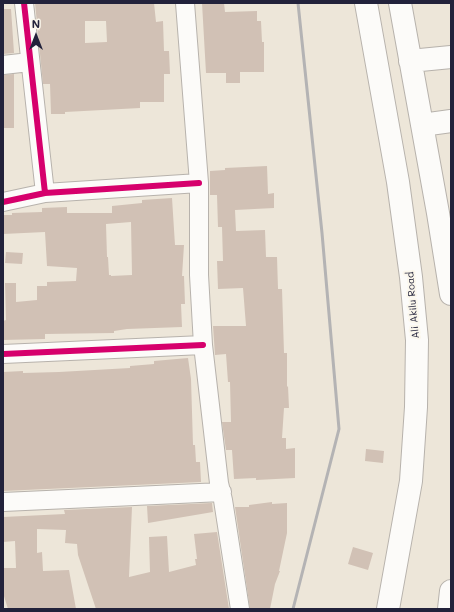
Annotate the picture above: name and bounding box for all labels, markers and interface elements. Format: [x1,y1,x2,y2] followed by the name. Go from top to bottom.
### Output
[16,16,56,56] north arrow
[32,16,40,31] text: N
[404,271,422,339] street label: Ali Akilu Road

